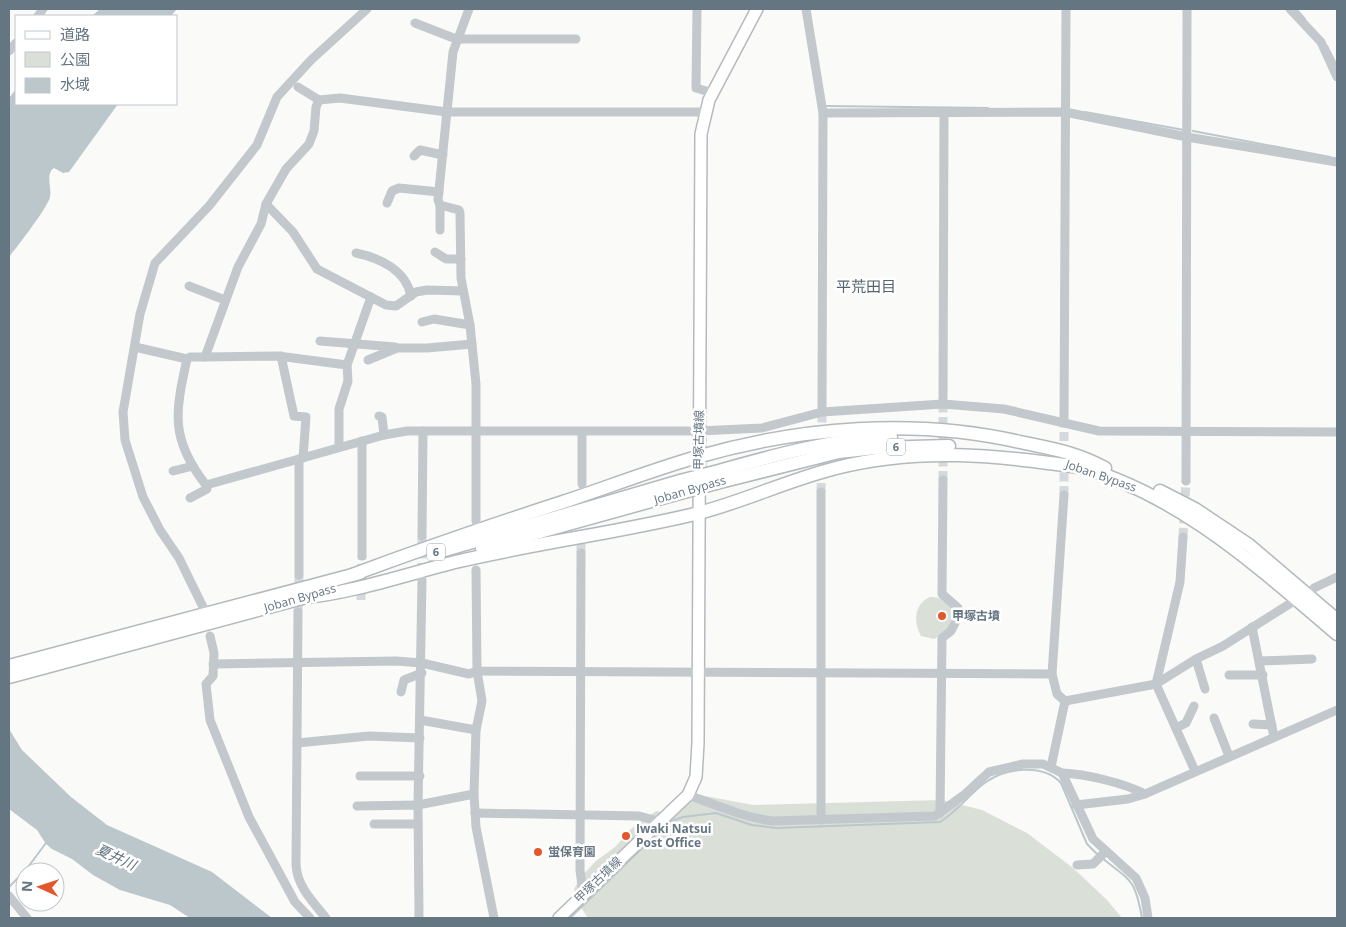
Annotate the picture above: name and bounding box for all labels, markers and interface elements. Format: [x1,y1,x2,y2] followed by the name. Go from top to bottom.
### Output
[15,15,178,105] legend
[60,24,90,44] text: 道路
[60,49,90,69] text: 公園
[60,74,90,94] text: 水域
[836,276,896,296] district label: 平荒田目
[689,410,708,470] street label: 甲塚古墳線
[887,438,905,456] road number: 6
[1062,455,1139,496] street label: Joban Bypass
[651,471,728,508] street label: Joban Bypass
[427,544,445,560] road number: 6
[261,579,338,616] street label: Joban Bypass
[952,607,1000,624] place label: 甲塚古墳
[936,610,948,622] marker: 甲塚古墳
[636,820,711,851] place label: Iwaki Natsui Post Office
[620,830,632,842] marker: Iwaki Natsui Post Office
[93,839,141,875] water label: 夏井川
[548,843,596,860] place label: 蛍保育園
[532,846,544,858] marker: 蛍保育園
[570,853,625,907] street label: 甲塚古墳線
[15,862,65,912] north arrow
[17,880,36,892] text: N

